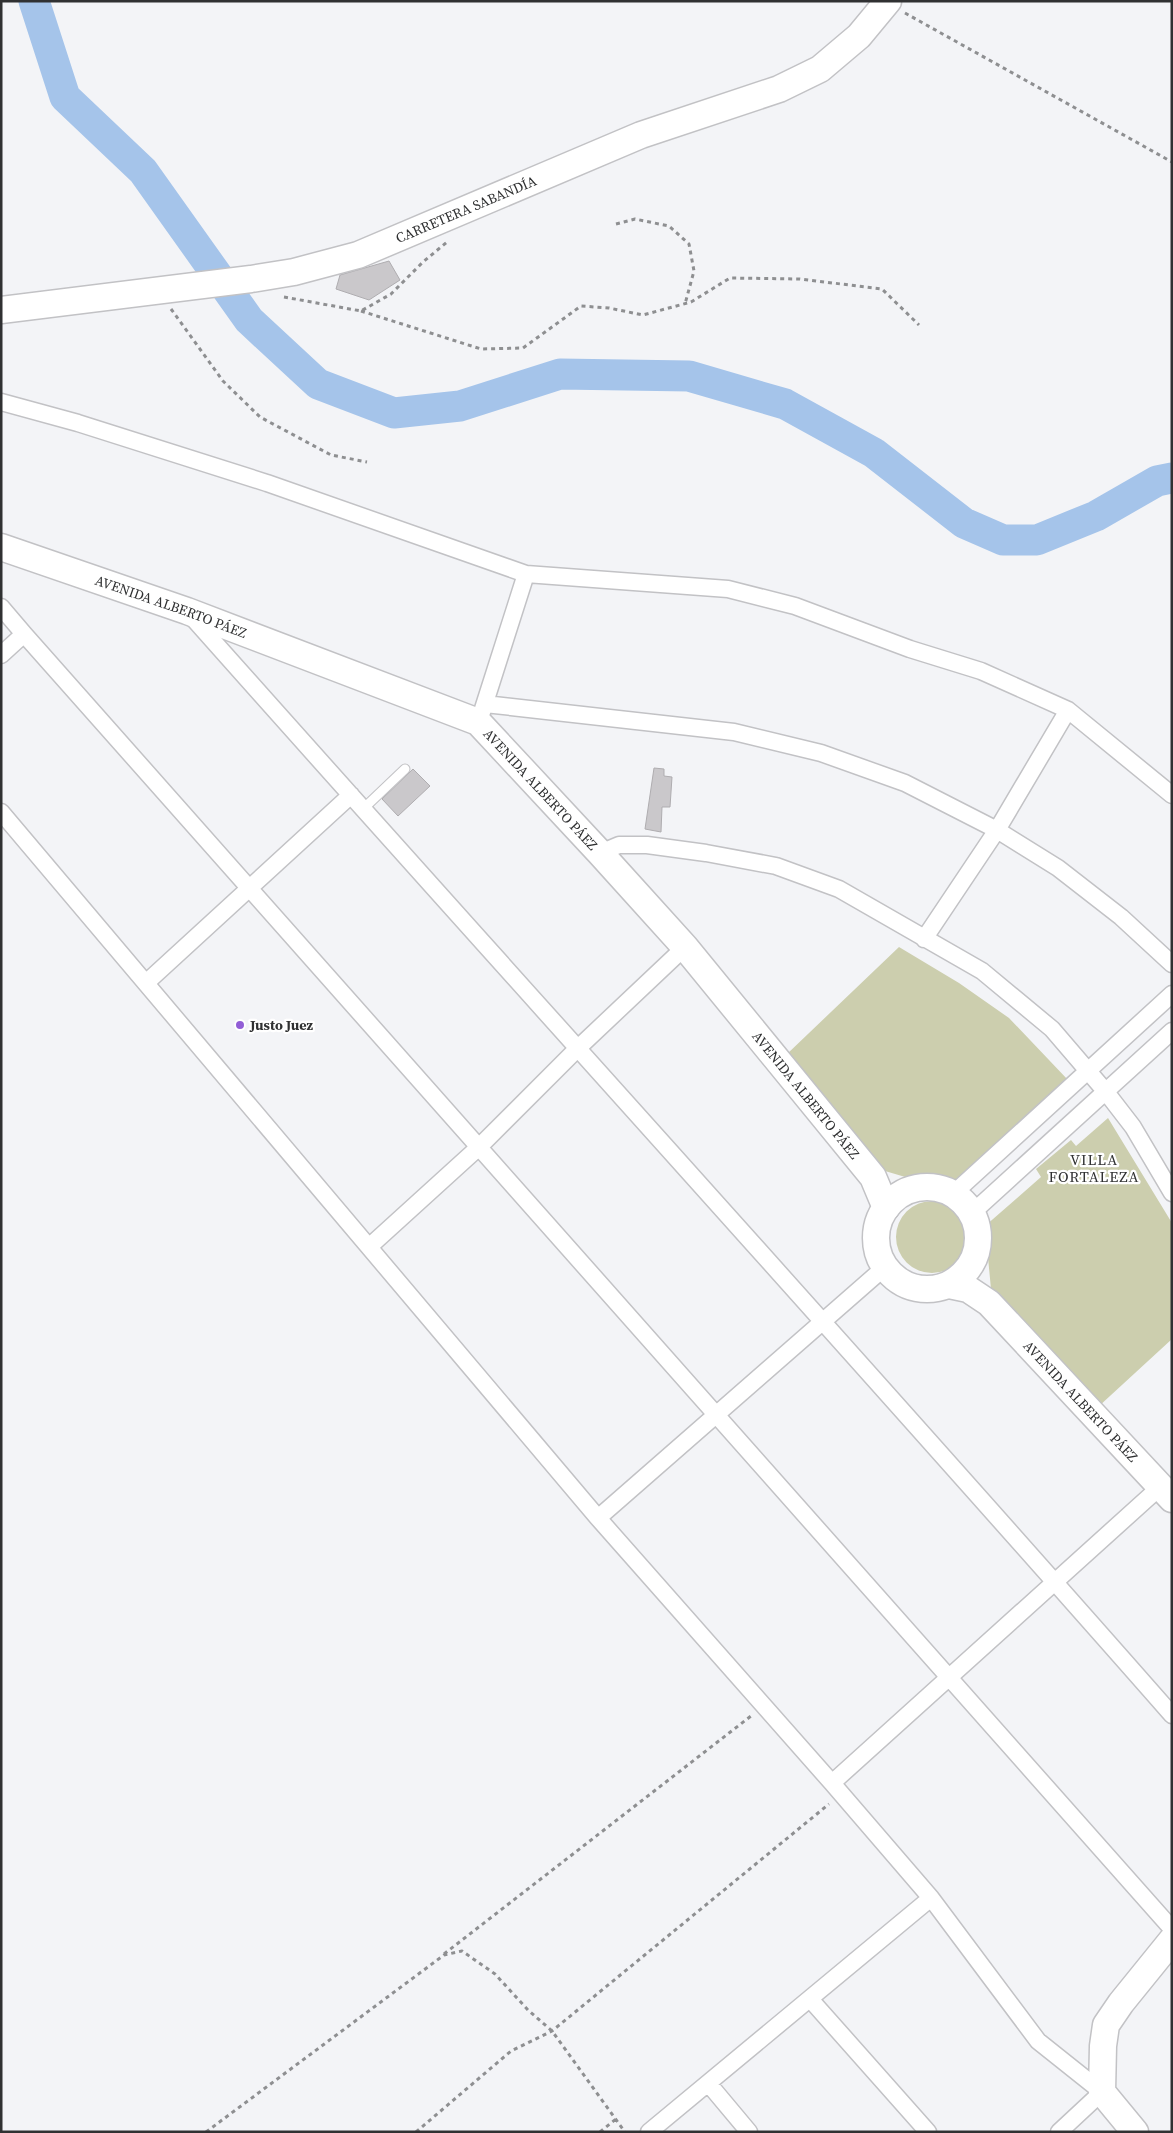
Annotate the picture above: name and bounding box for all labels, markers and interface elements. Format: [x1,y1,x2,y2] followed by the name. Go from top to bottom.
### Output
[392,170,540,248] street label: CARRETERA SABANDÍA
[92,570,250,643] street label: AVENIDA ALBERTO PÁEZ
[479,724,603,855] street label: AVENIDA ALBERTO PÁEZ
[249,1015,314,1035] place label: Justo Juez
[234,1019,246,1031] marker: Justo Juez
[748,1027,864,1163] street label: AVENIDA ALBERTO PÁEZ
[1049,1149,1139,1187] district label: VILLA FORTALEZA
[1019,1336,1143,1467] street label: AVENIDA ALBERTO PÁEZ

